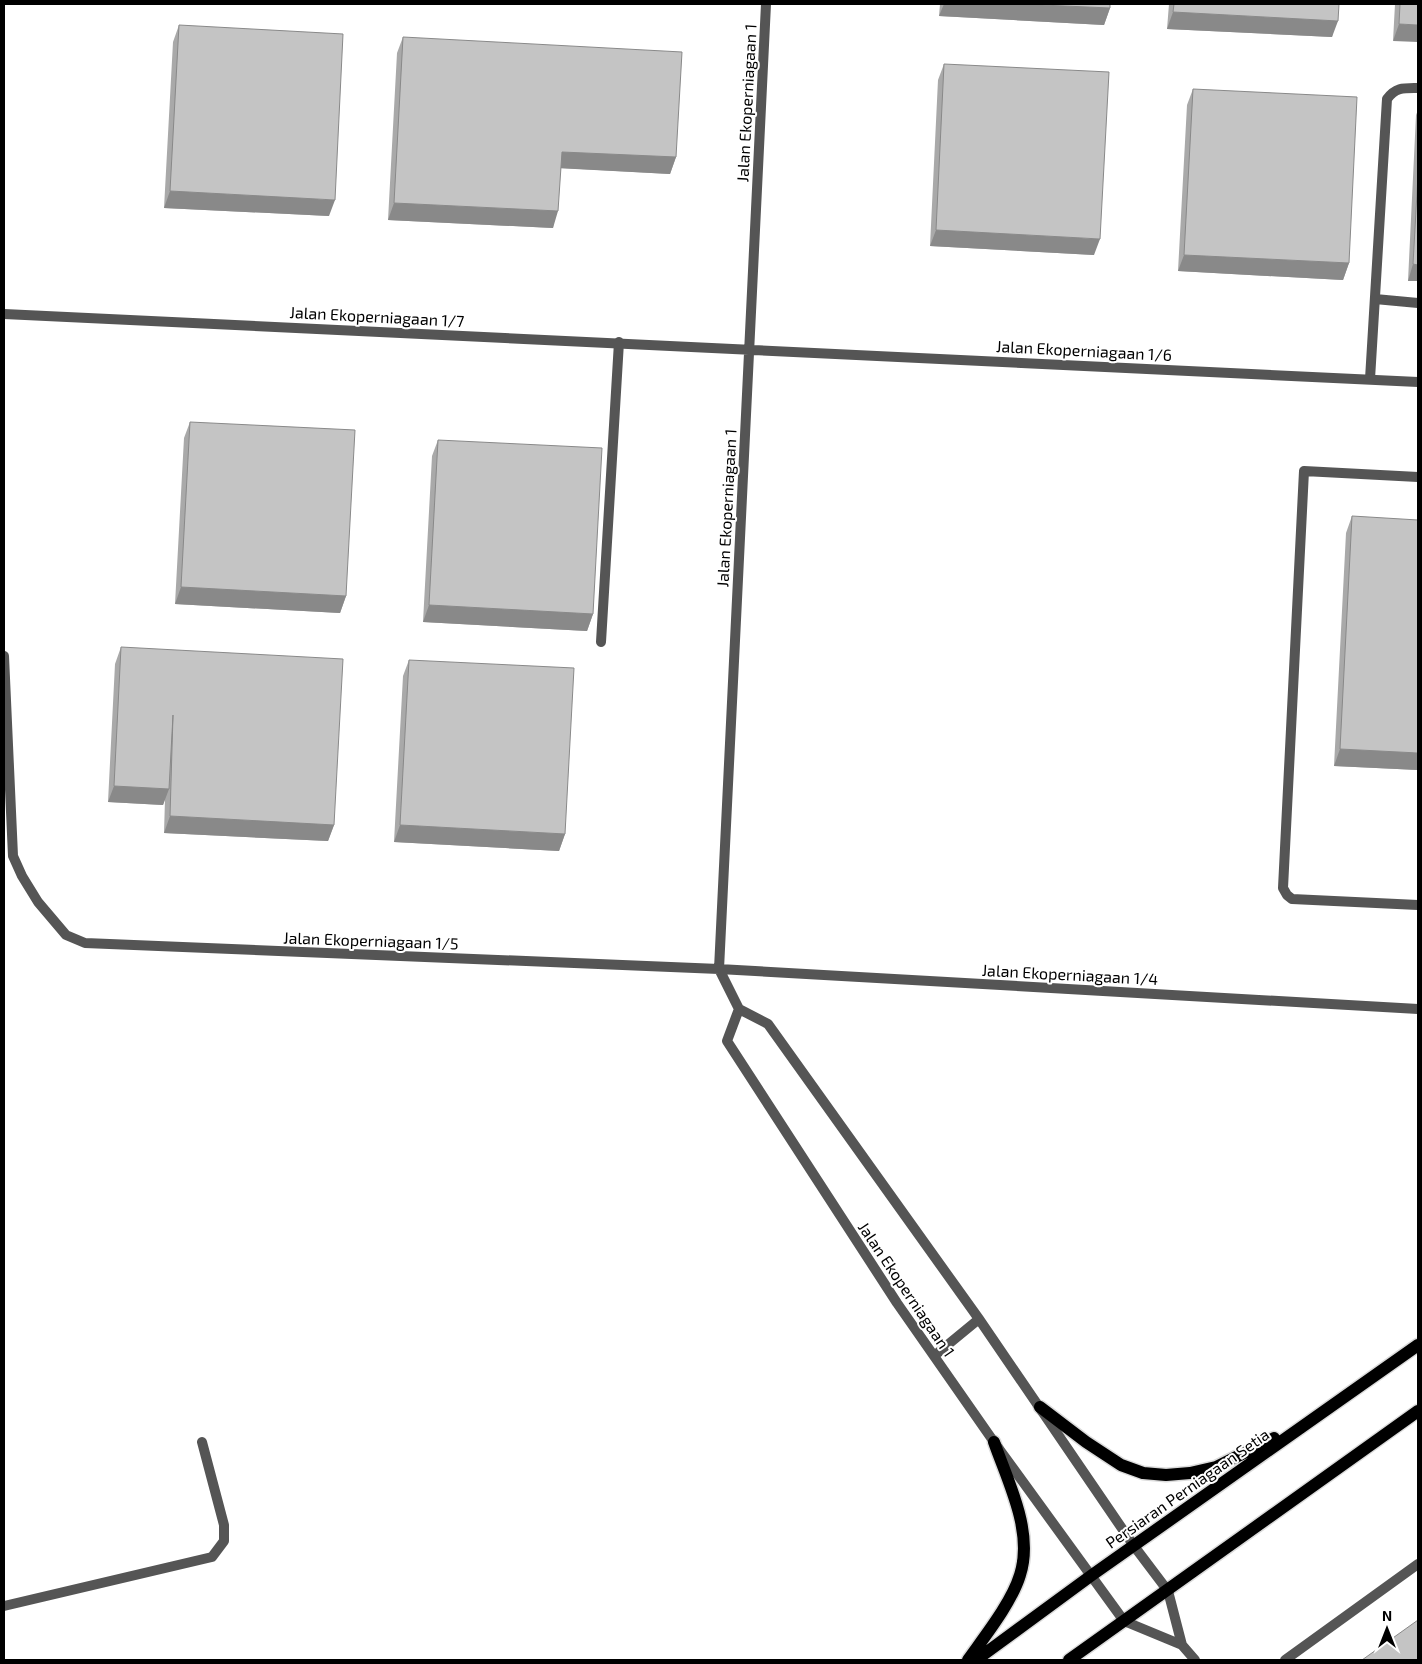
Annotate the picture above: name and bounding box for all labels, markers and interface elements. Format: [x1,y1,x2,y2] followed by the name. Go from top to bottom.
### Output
[732,23,760,183] street label: Jalan Ekoperniagaan 1
[289,302,465,330] street label: Jalan Ekoperniagaan 1/7
[996,336,1172,364] street label: Jalan Ekoperniagaan 1/6
[712,428,740,588] street label: Jalan Ekoperniagaan 1
[283,927,459,953] street label: Jalan Ekoperniagaan 1/5
[981,960,1159,988] street label: Jalan Ekoperniagaan 1/4
[855,1218,959,1360] street label: Jalan Ekoperniagaan 1
[1102,1424,1272,1552] street label: Persiaran Perniagaan Setia
[1362,1604,1412,1654] north arrow
[1382,1607,1392,1624] text: N

